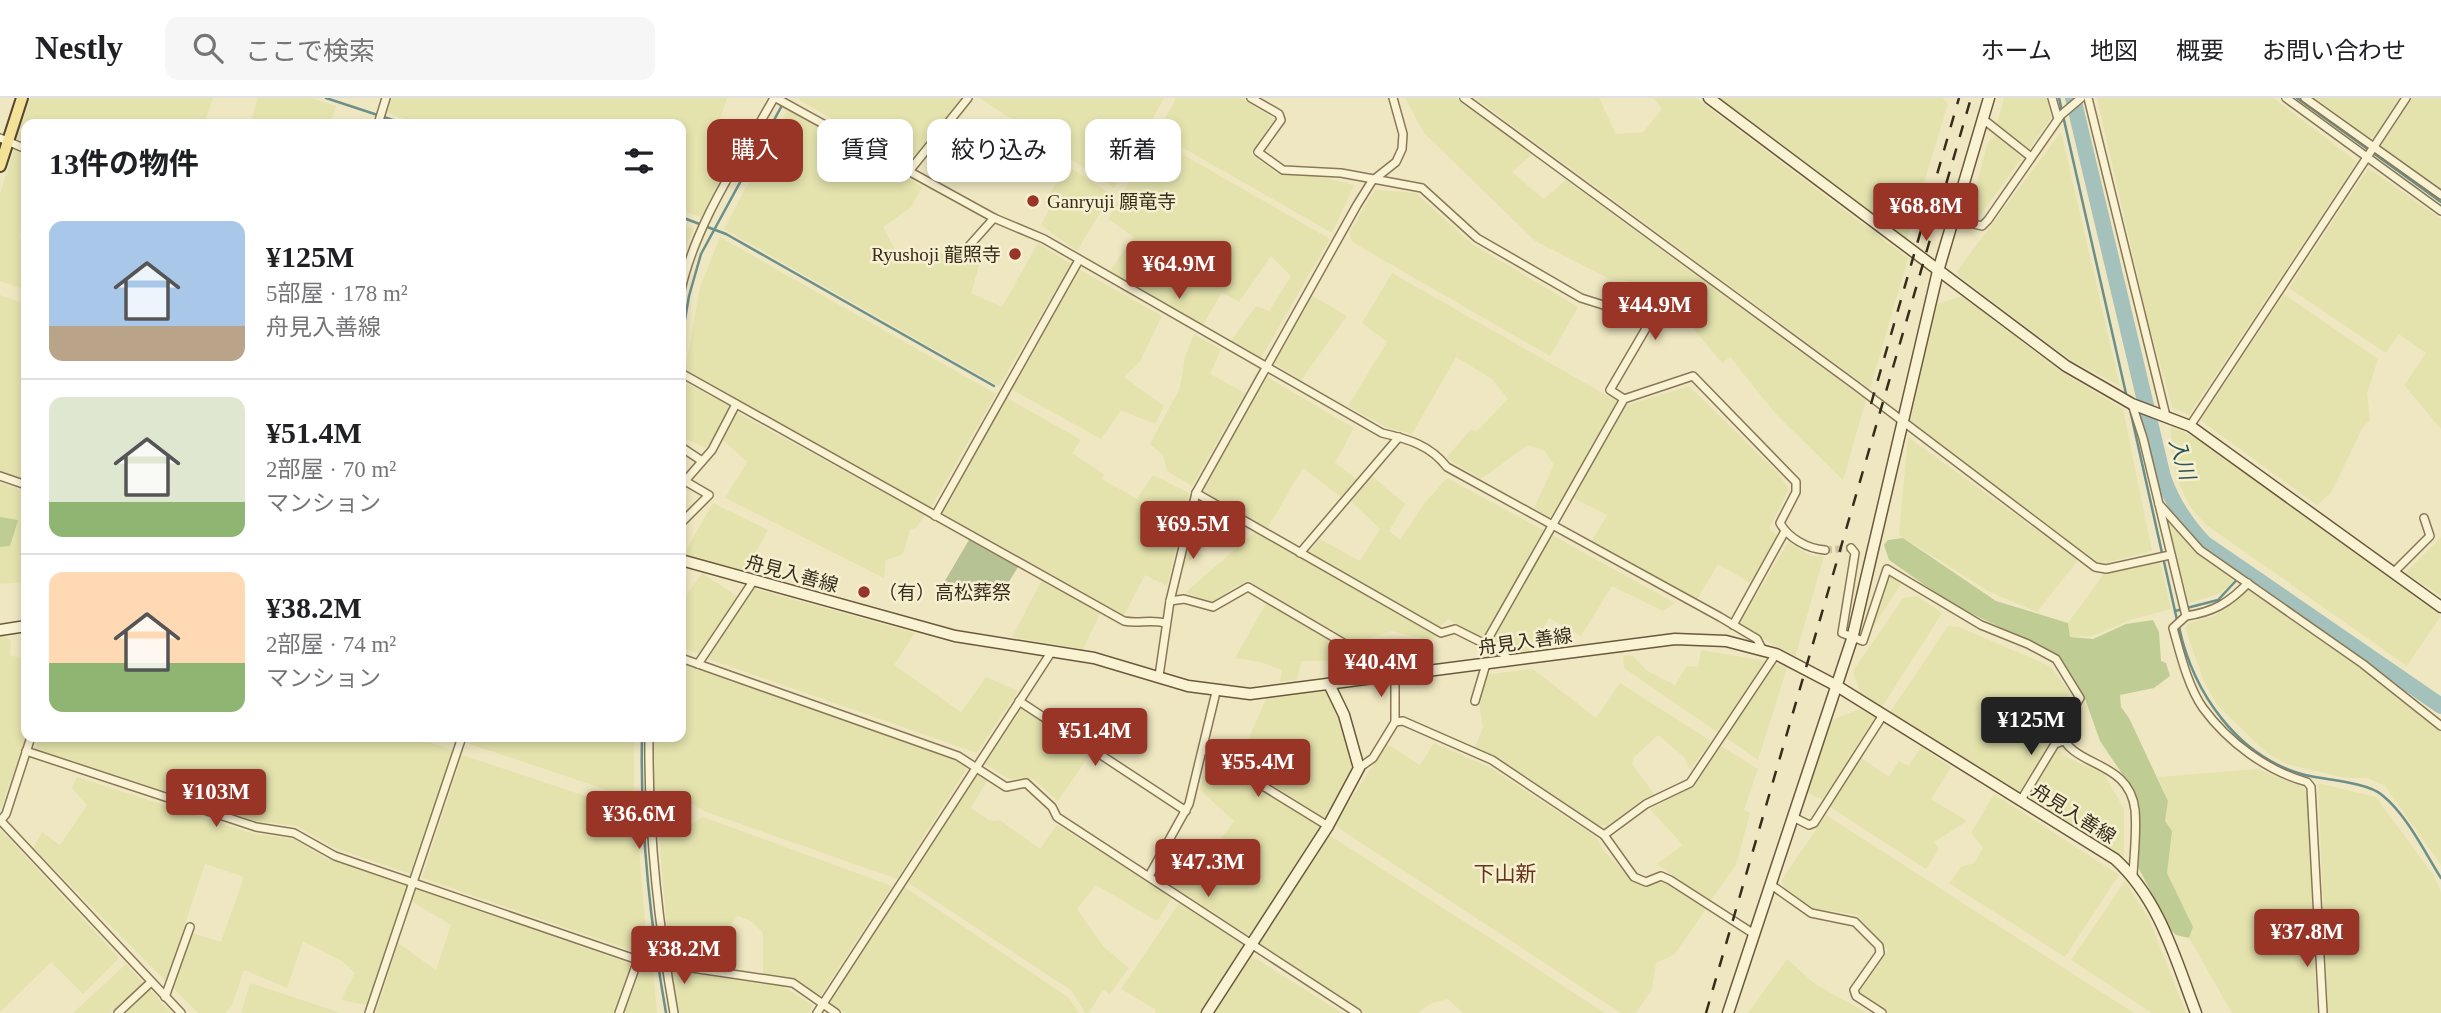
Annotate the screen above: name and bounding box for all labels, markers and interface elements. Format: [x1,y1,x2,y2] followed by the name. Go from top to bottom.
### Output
[165,17,655,80] search box
[189,29,227,67] icon: search
[35,30,123,66] text: Nestly
[245,37,375,66] text: ここで検索
[1981,38,2052,64] text: ホーム
[2090,38,2138,64] text: 地図
[2176,38,2224,64] text: 概要
[2262,38,2406,64] text: お問い合わせ
[707,119,803,182] chip: 購入
[817,119,913,182] chip: 賃貸
[927,119,1071,182] chip: 絞り込み
[1085,119,1181,182] chip: 新着
[620,142,658,180] icon: filters
[49,147,199,180] text: 13件の物件
[1869,184,1983,243] pin: ¥68.8M
[1047,191,1176,212] place label: Ganryuji 願竜寺
[1025,193,1041,209] marker: Ganryuji 願竜寺
[1889,193,1963,218] text: ¥68.8M
[266,240,354,273] text: ¥125M
[1122,242,1236,301] pin: ¥64.9M
[871,244,1001,265] place label: Ryushoji 龍照寺
[1007,246,1023,262] marker: Ryushoji 龍照寺
[105,249,189,333] icon: home
[1142,251,1216,276] text: ¥64.9M
[266,281,408,306] text: 5部屋 · 178 m²
[1598,282,1712,342] pin: ¥44.9M
[1618,292,1692,317] text: ¥44.9M
[266,315,381,340] text: 舟見入善線
[266,416,362,449] text: ¥51.4M
[105,425,189,509] icon: home
[2164,435,2200,485] water label: 入川
[266,457,396,482] text: 2部屋 · 70 m²
[266,491,381,516] text: マンション
[1136,502,1250,561] pin: ¥69.5M
[1156,511,1230,536] text: ¥69.5M
[743,551,840,596] street label: 舟見入善線
[878,582,1011,603] place label: （有）高松葬祭
[856,584,872,600] marker: （有）高松葬祭
[266,591,362,624] text: ¥38.2M
[105,600,189,684] icon: home
[1477,624,1574,659] street label: 舟見入善線
[266,632,396,657] text: 2部屋 · 74 m²
[1324,640,1438,699] pin: ¥40.4M
[1344,649,1418,674] text: ¥40.4M
[266,666,381,691] text: マンション
[1982,698,2080,757] pin: ¥125M
[1997,707,2065,732] text: ¥125M
[1038,708,1152,768] pin: ¥51.4M
[1058,718,1132,743] text: ¥51.4M
[1201,740,1315,799] pin: ¥55.4M
[1221,749,1295,774] text: ¥55.4M
[167,770,265,829] pin: ¥103M
[182,779,250,804] text: ¥103M
[2028,779,2120,848] street label: 舟見入善線
[582,792,696,851] pin: ¥36.6M
[602,801,676,826] text: ¥36.6M
[1151,840,1265,899] pin: ¥47.3M
[1171,849,1245,874] text: ¥47.3M
[1474,862,1537,886] district label: 下山新
[2250,910,2364,969] pin: ¥37.8M
[2270,919,2344,944] text: ¥37.8M
[627,926,741,986] pin: ¥38.2M
[647,936,721,961] text: ¥38.2M

